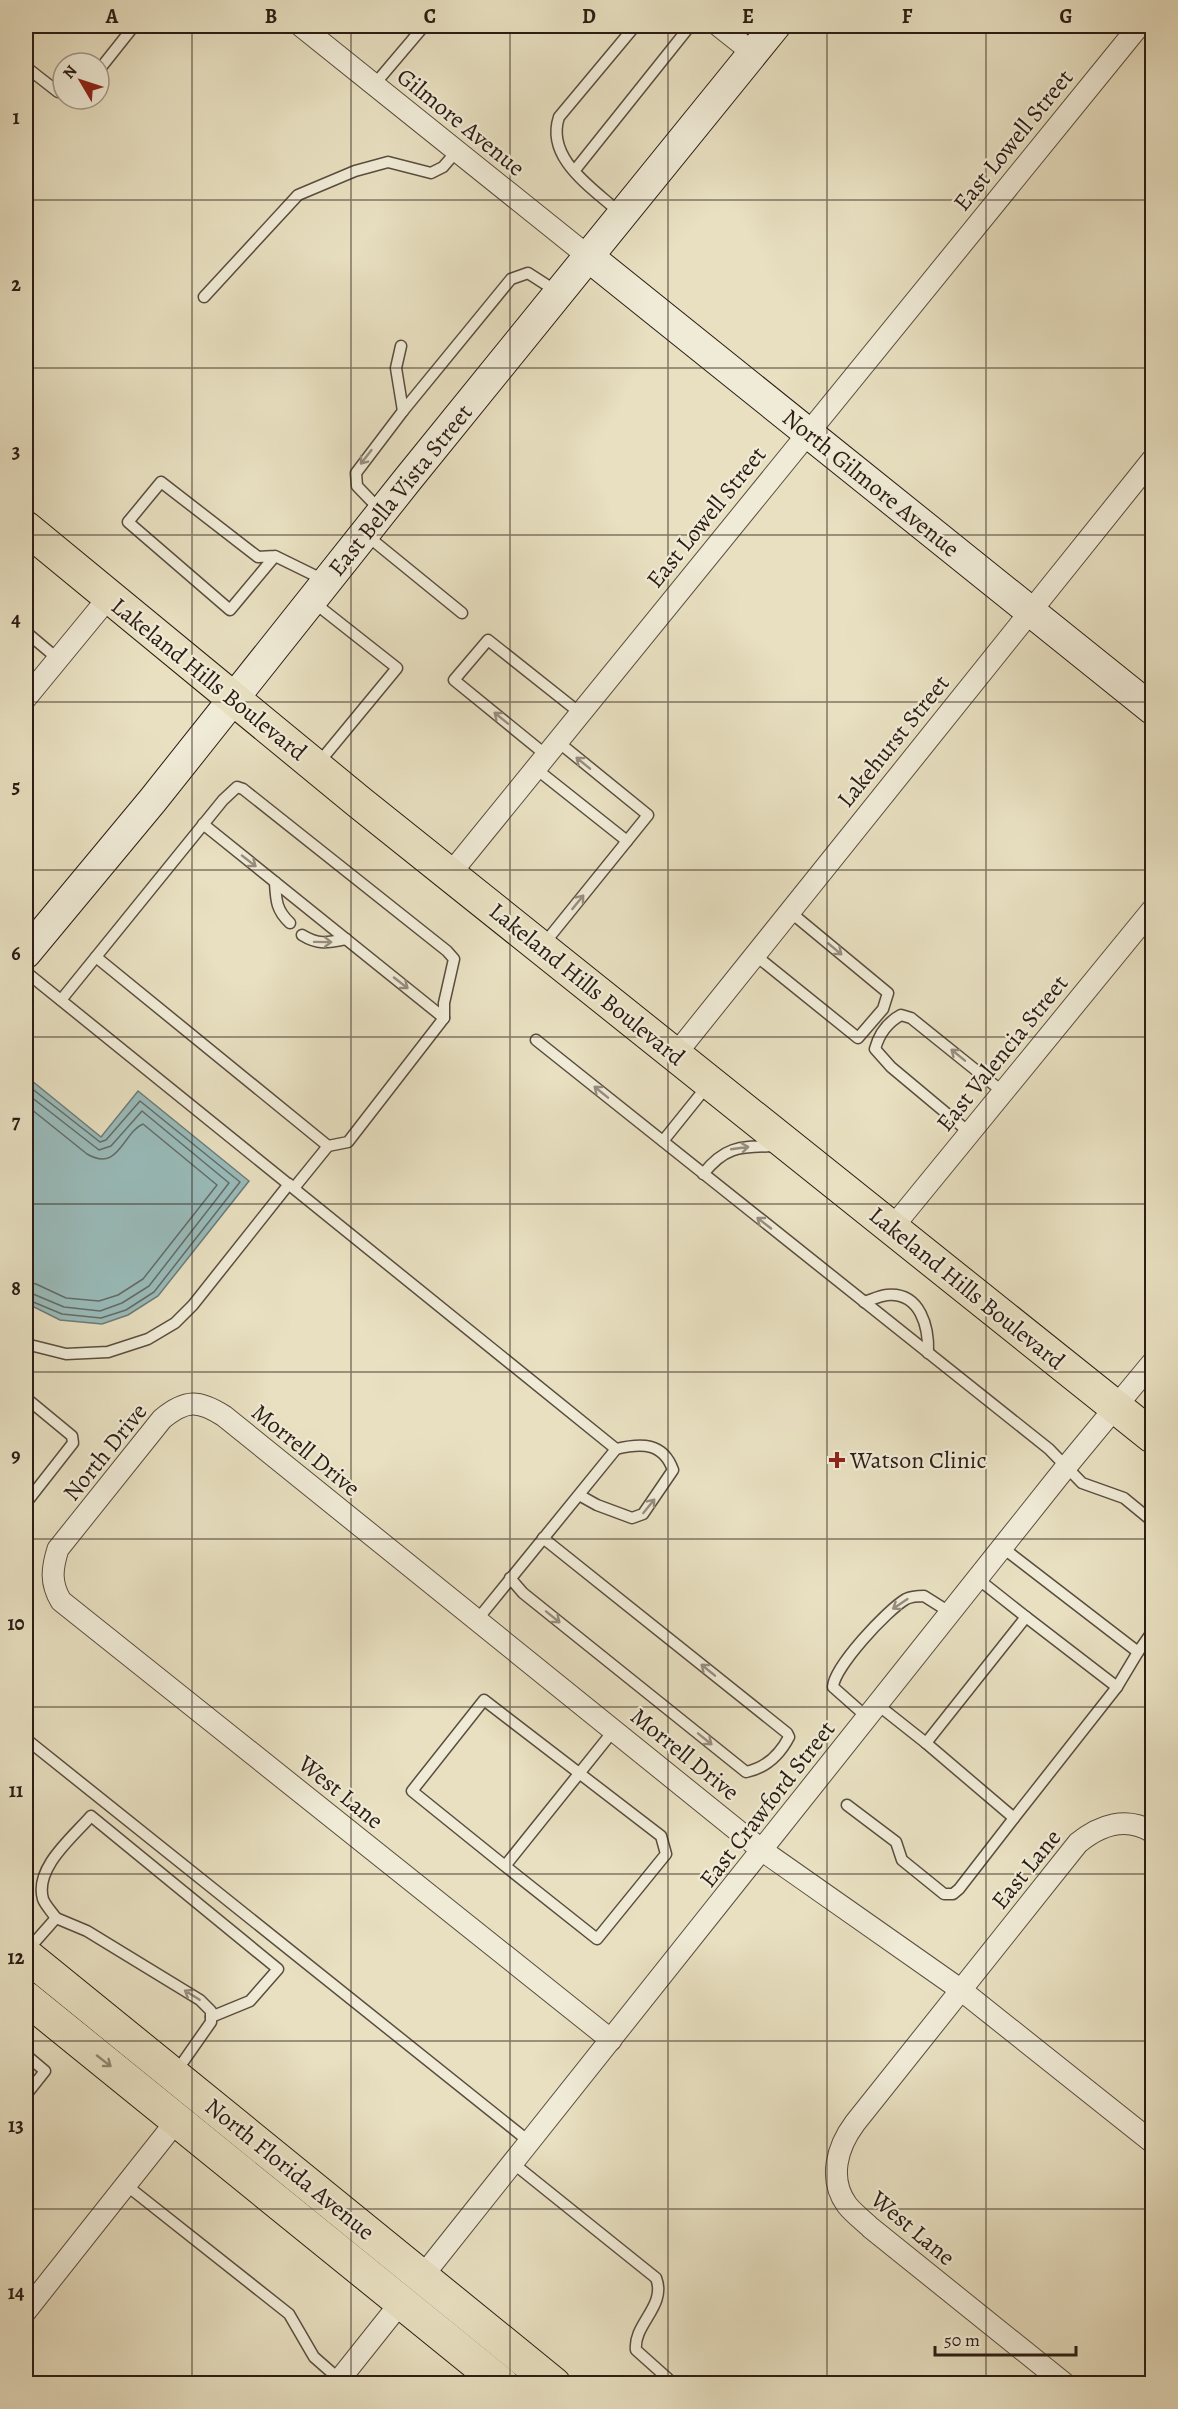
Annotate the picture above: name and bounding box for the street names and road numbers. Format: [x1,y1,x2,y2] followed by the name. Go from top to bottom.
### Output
[390,60,532,184] street label: Gilmore Avenue
[946,62,1080,218] street label: East Lowell Street
[321,397,479,583] street label: East Bella Vista Street
[776,402,966,564] street label: North Gilmore Avenue
[639,439,773,595] street label: East Lowell Street
[104,590,314,768] street label: Lakeland Hills Boulevard
[830,668,956,814] street label: Lakehurst Street
[482,895,692,1073] street label: Lakeland Hills Boulevard
[929,968,1075,1138] street label: East Valencia Street
[862,1199,1072,1377] street label: Lakeland Hills Boulevard
[56,1396,154,1508] street label: North Drive
[245,1396,367,1504] street label: Morrell Drive
[624,1700,746,1808] street label: Morrell Drive
[692,1714,842,1894] street label: East Crawford Street
[291,1747,390,1836] street label: West Lane
[984,1822,1068,1916] street label: East Lane
[198,2091,382,2247] street label: North Florida Avenue
[863,2183,962,2273] street label: West Lane

